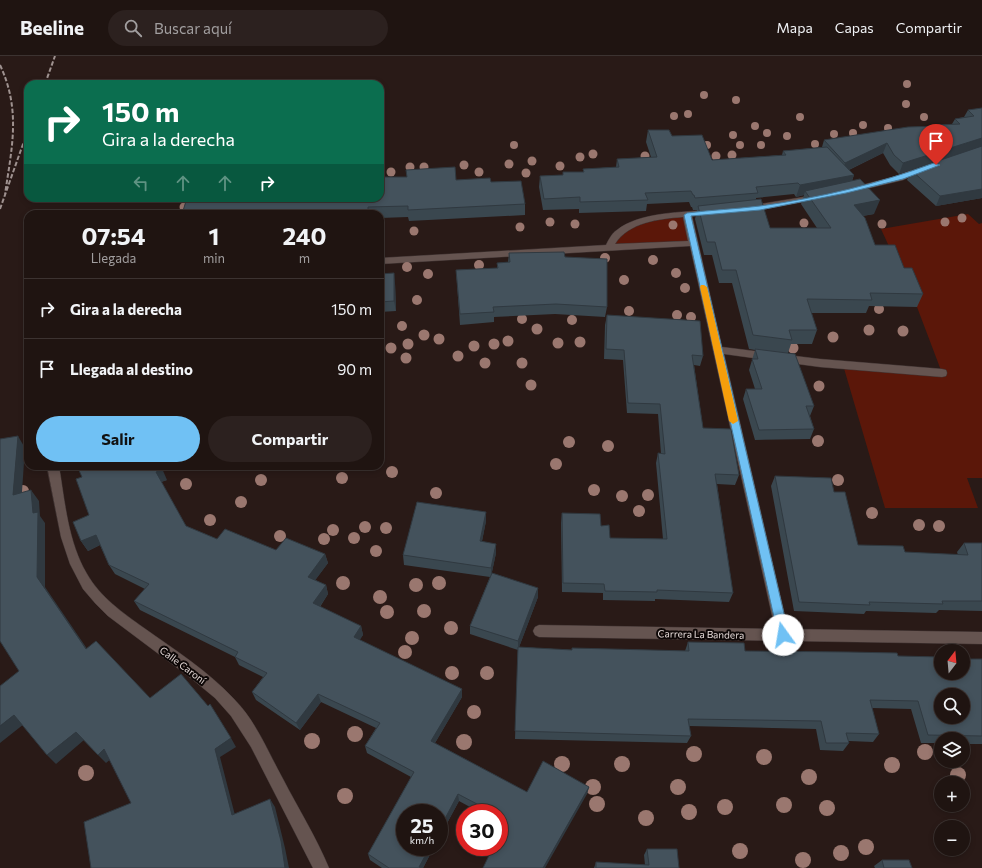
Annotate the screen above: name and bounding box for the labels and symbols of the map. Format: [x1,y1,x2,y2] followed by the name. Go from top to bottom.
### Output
[919,124,953,165] pin
[762,614,804,656] position arrow
[658,627,744,641] street label: Carrera La Bandera
[158,644,209,686] street label: Calle Caroní
[934,644,970,680] north arrow
[456,804,508,856] speed limit sign: 30

